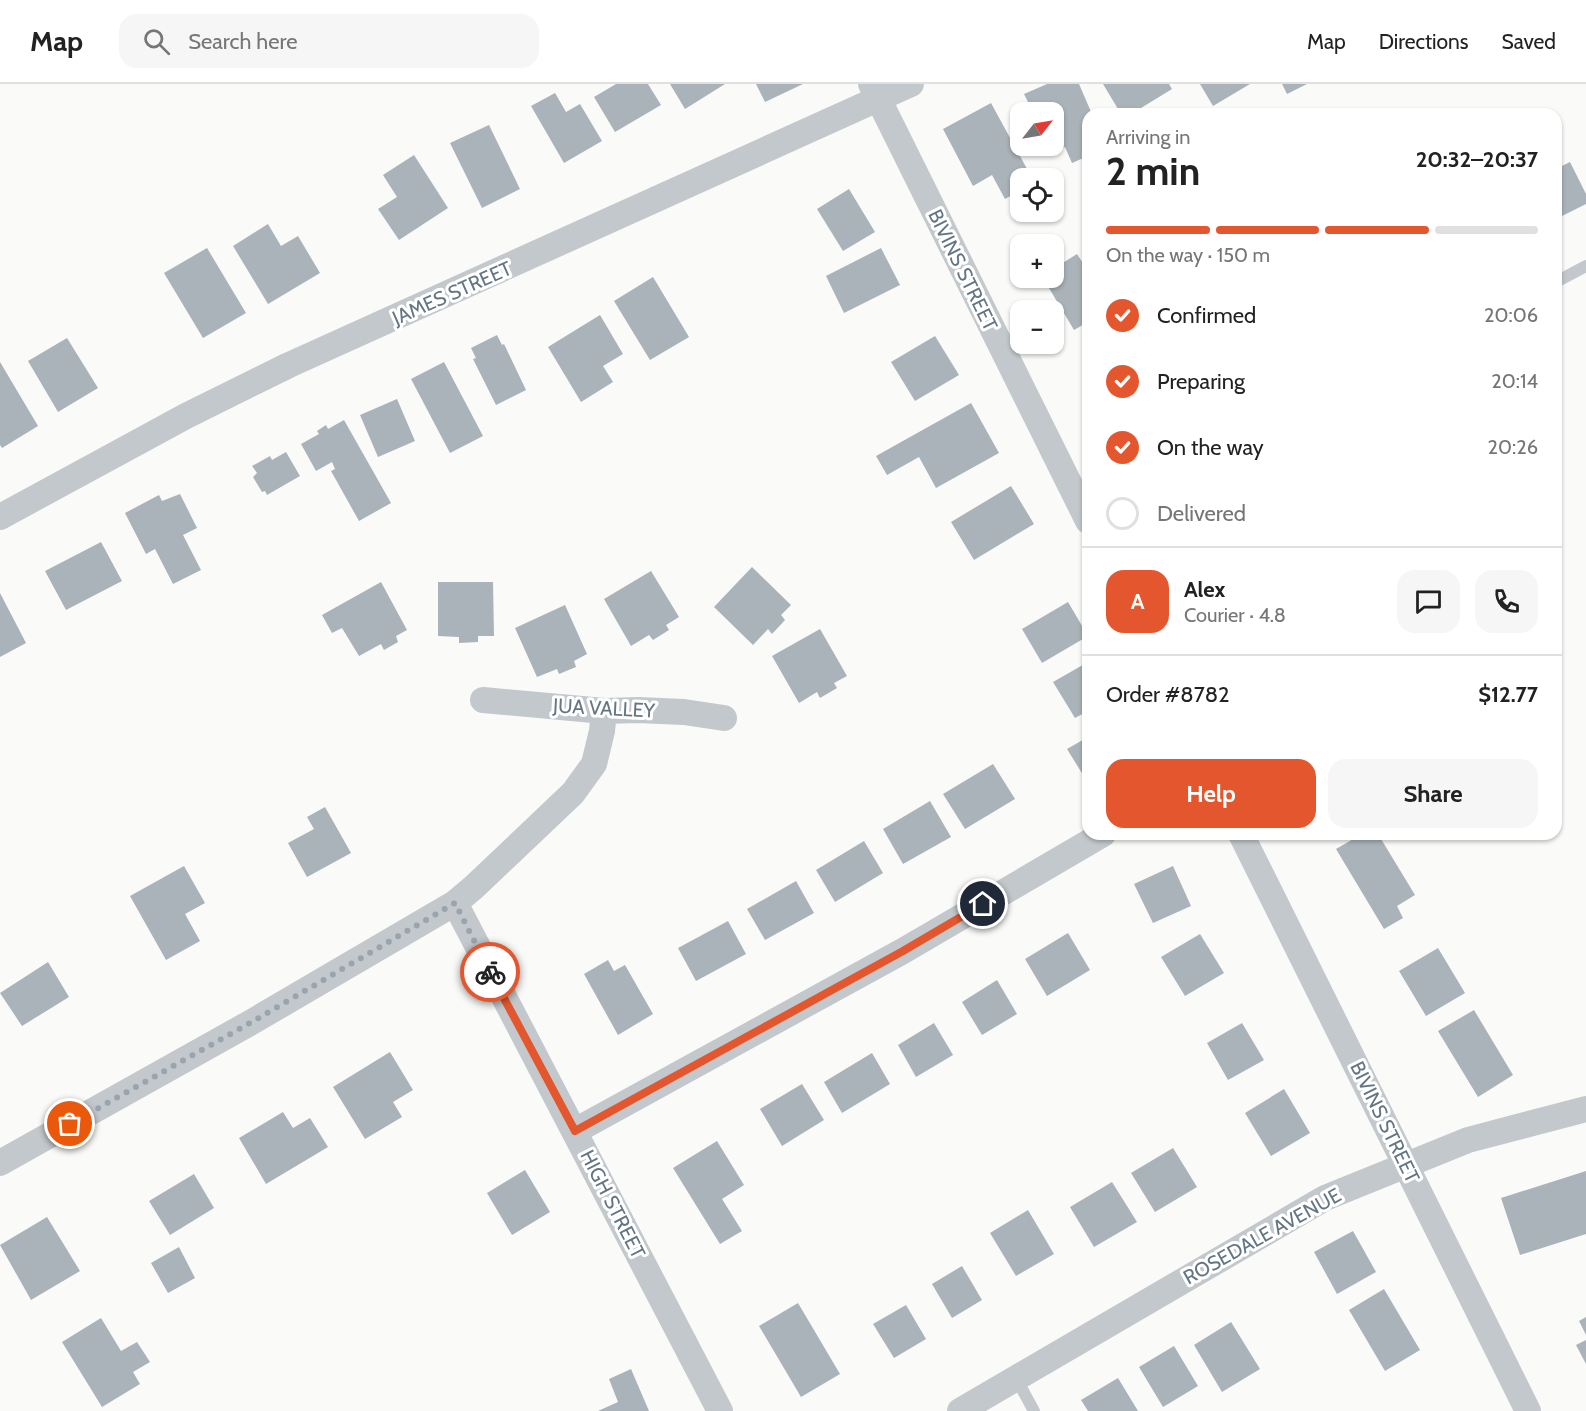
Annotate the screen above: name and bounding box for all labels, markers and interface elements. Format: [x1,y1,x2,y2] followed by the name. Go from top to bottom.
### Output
[119,14,539,68] search box
[30,24,83,58] text: Map
[140,25,173,58] icon: search
[188,28,297,55] text: Search here
[1307,29,1346,54] text: Map
[1379,29,1468,54] text: Directions
[1501,29,1556,54] text: Saved
[1010,102,1064,156] north arrow
[1010,102,1064,354] map controls
[1106,125,1190,149] text: Arriving in
[1416,146,1538,173] text: 20:32–20:37
[1106,147,1200,195] text: 2 min
[1010,168,1064,222] button: locate
[923,205,1003,335] street label: BIVINS STREET
[1010,234,1064,288] button: +
[1106,243,1270,267] text: On the way · 150 m
[388,256,516,330] street label: JAMES STREET
[1106,299,1139,332] icon: check
[1010,300,1064,354] button: −
[1157,302,1256,329] text: Confirmed
[1484,303,1538,327] text: 20:06
[1106,365,1139,398] icon: check
[1157,368,1245,395] text: Preparing
[1491,369,1538,393] text: 20:14
[1106,431,1139,464] icon: check
[1157,434,1264,461] text: On the way
[1488,435,1538,459] text: 20:26
[1157,500,1246,527] text: Delivered
[1397,570,1460,633] button: chat
[1475,570,1538,633] button: phone
[1184,576,1225,603] text: Alex
[1131,588,1144,615] text: A
[1184,603,1286,627] text: Courier · 4.8
[1106,681,1230,708] text: Order #8782
[1478,681,1538,708] text: $12.77
[551,693,656,723] street label: JUA VALLEY
[1106,759,1316,828] button: Help
[1328,759,1538,828] button: Share
[957,878,1008,929] pin
[966,887,999,920] icon: home
[460,942,520,1002] courier
[474,956,507,989] icon: bike
[1345,1057,1425,1187] street label: BIVINS STREET
[44,1098,95,1149] pin
[53,1107,86,1140] icon: bag
[575,1146,651,1263] street label: HIGH STREET
[1179,1183,1345,1289] street label: ROSEDALE AVENUE

